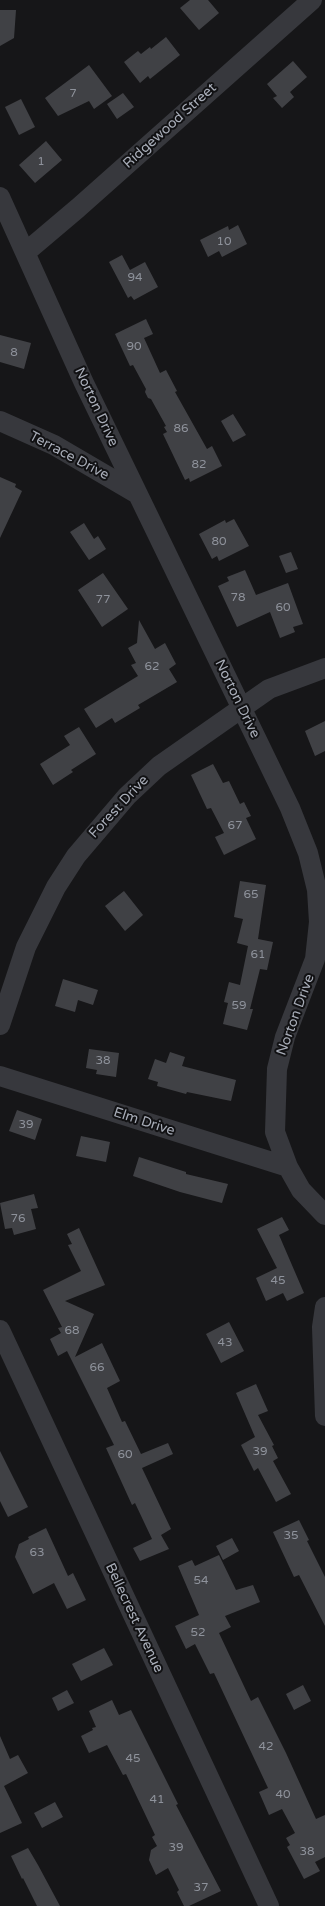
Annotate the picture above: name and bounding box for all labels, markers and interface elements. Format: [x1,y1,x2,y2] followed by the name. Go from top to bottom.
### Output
[120,80,220,172] street label: Ridgewood Street
[69,87,77,101] house number: 7
[37,155,45,169] house number: 1
[216,235,232,249] house number: 10
[127,271,143,285] house number: 94
[126,340,142,354] house number: 90
[10,346,18,360] house number: 8
[70,365,122,449] street label: Norton Drive
[173,422,189,436] house number: 86
[26,428,112,484] street label: Terrace Drive
[191,458,207,472] house number: 82
[211,535,227,549] house number: 80
[230,591,246,605] house number: 78
[95,593,111,607] house number: 77
[275,601,291,615] house number: 60
[211,657,263,741] street label: Norton Drive
[144,660,160,674] house number: 62
[86,772,152,842] street label: Forest Drive
[227,819,243,833] house number: 67
[243,888,259,902] house number: 65
[250,948,266,962] house number: 61
[274,972,318,1058] street label: Norton Drive
[231,999,247,1013] house number: 59
[95,1054,111,1068] house number: 38
[111,1104,177,1140] street label: Elm Drive
[18,1118,34,1132] house number: 39
[10,1212,26,1226] house number: 76
[270,1274,286,1288] house number: 45
[64,1324,80,1338] house number: 68
[217,1336,233,1350] house number: 43
[89,1361,105,1375] house number: 66
[252,1445,268,1459] house number: 39
[117,1448,133,1462] house number: 60
[283,1529,299,1543] house number: 35
[29,1546,45,1560] house number: 63
[101,1561,167,1675] street label: Bellecrest Avenue
[193,1574,209,1588] house number: 54
[190,1626,206,1640] house number: 52
[258,1740,274,1754] house number: 42
[125,1752,141,1766] house number: 45
[275,1788,291,1802] house number: 40
[149,1793,165,1807] house number: 41
[168,1841,184,1855] house number: 39
[299,1845,315,1859] house number: 38
[193,1881,209,1895] house number: 37

